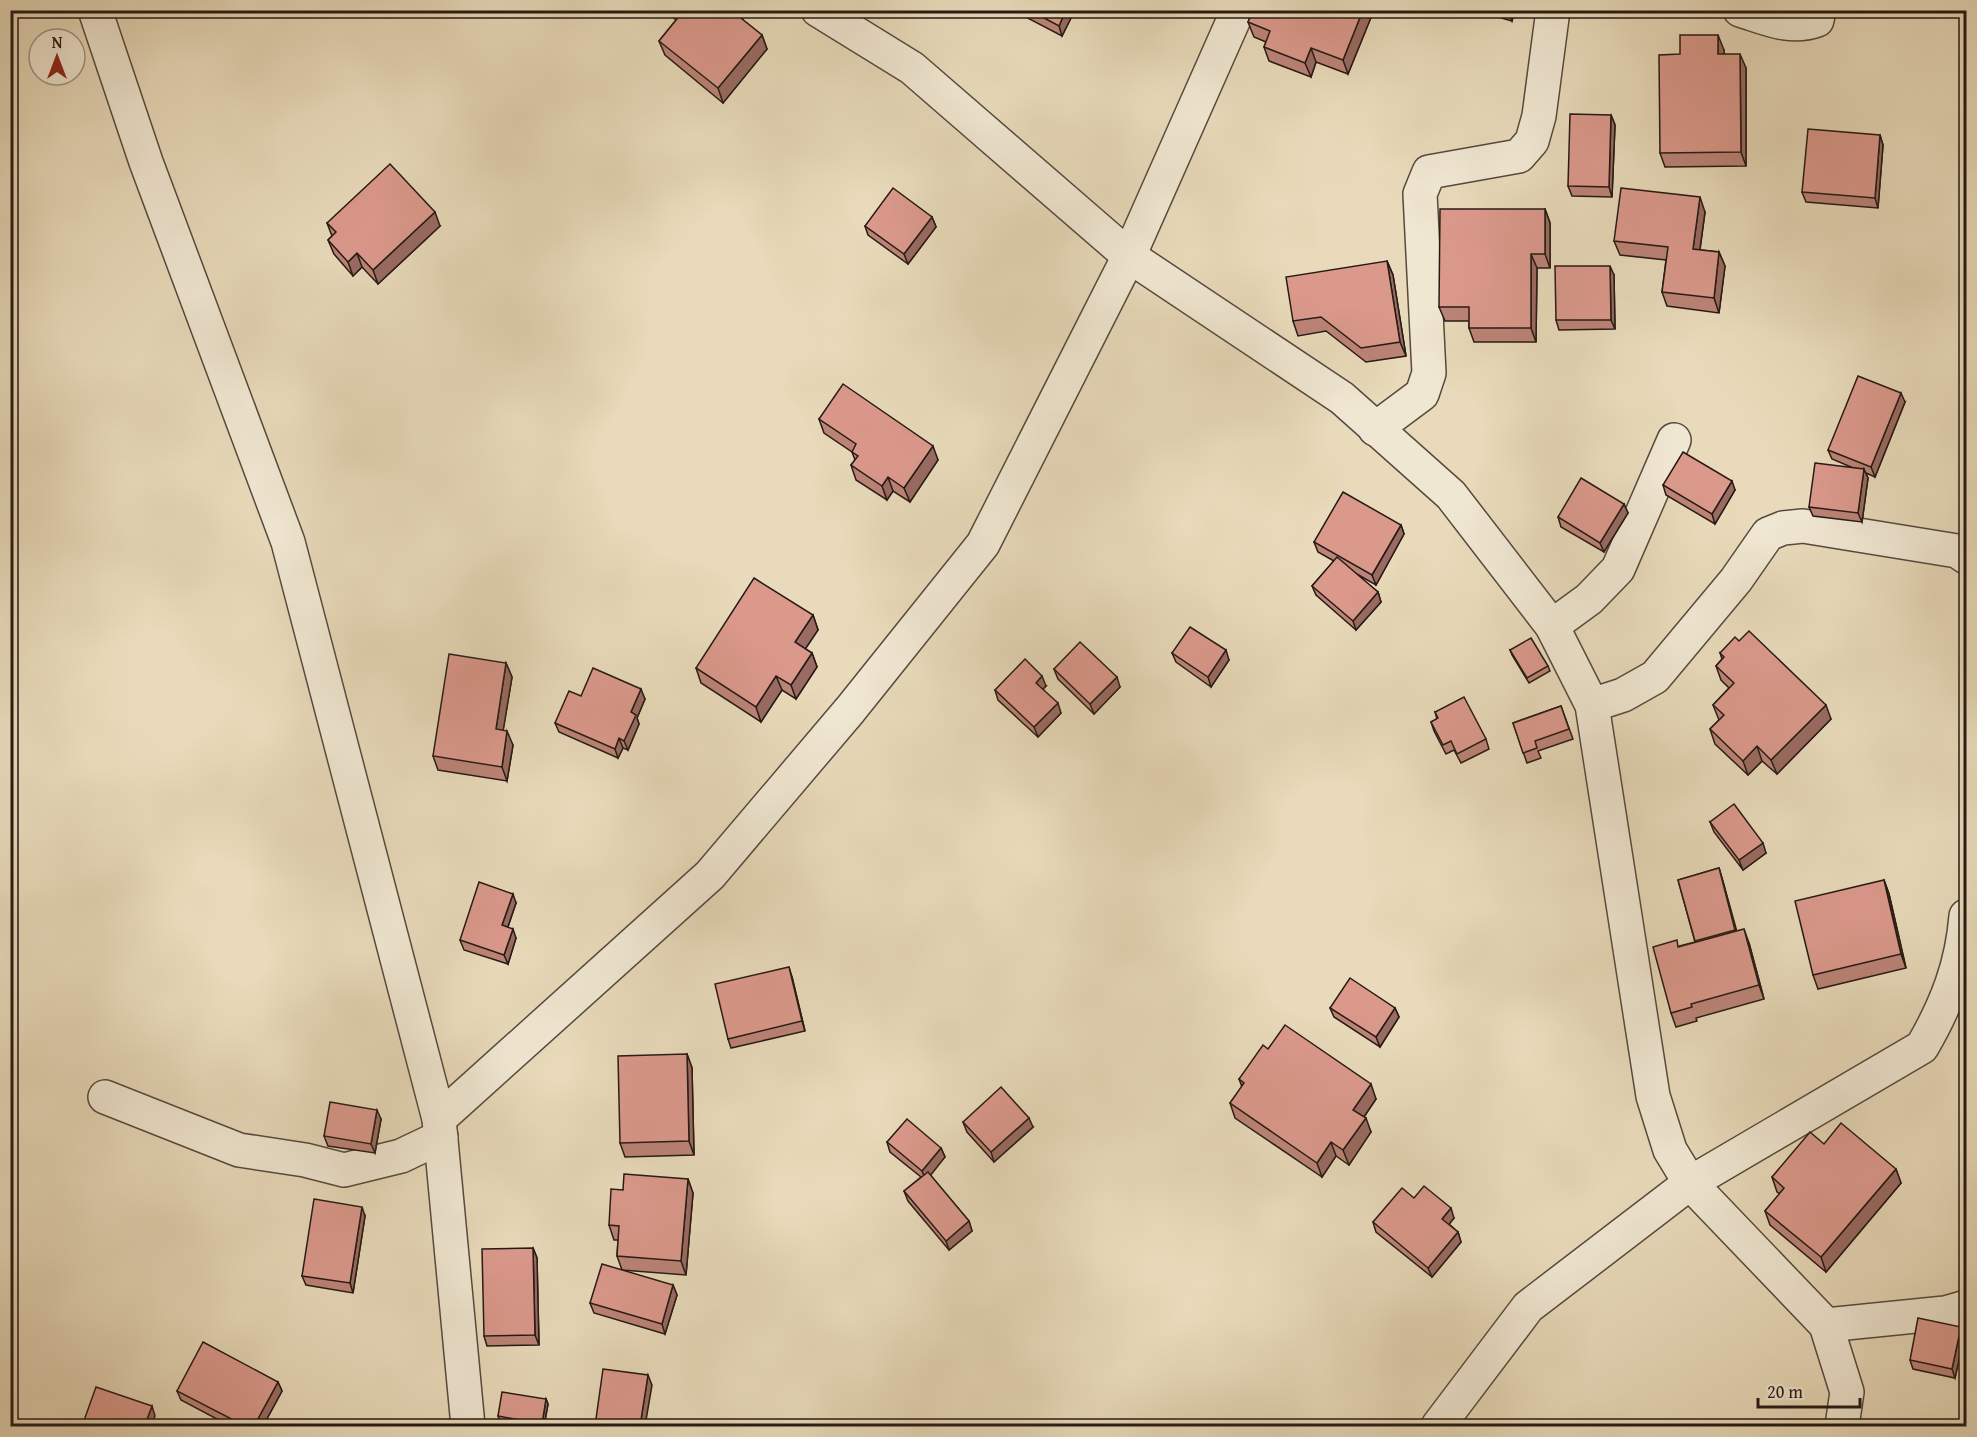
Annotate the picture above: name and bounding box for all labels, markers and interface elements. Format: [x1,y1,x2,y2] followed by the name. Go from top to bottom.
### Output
[27,27,87,87] north arrow
[52,30,63,54] text: N
[1758,1371,1860,1409] scale bar
[1767,1378,1803,1405] text: 20 m

